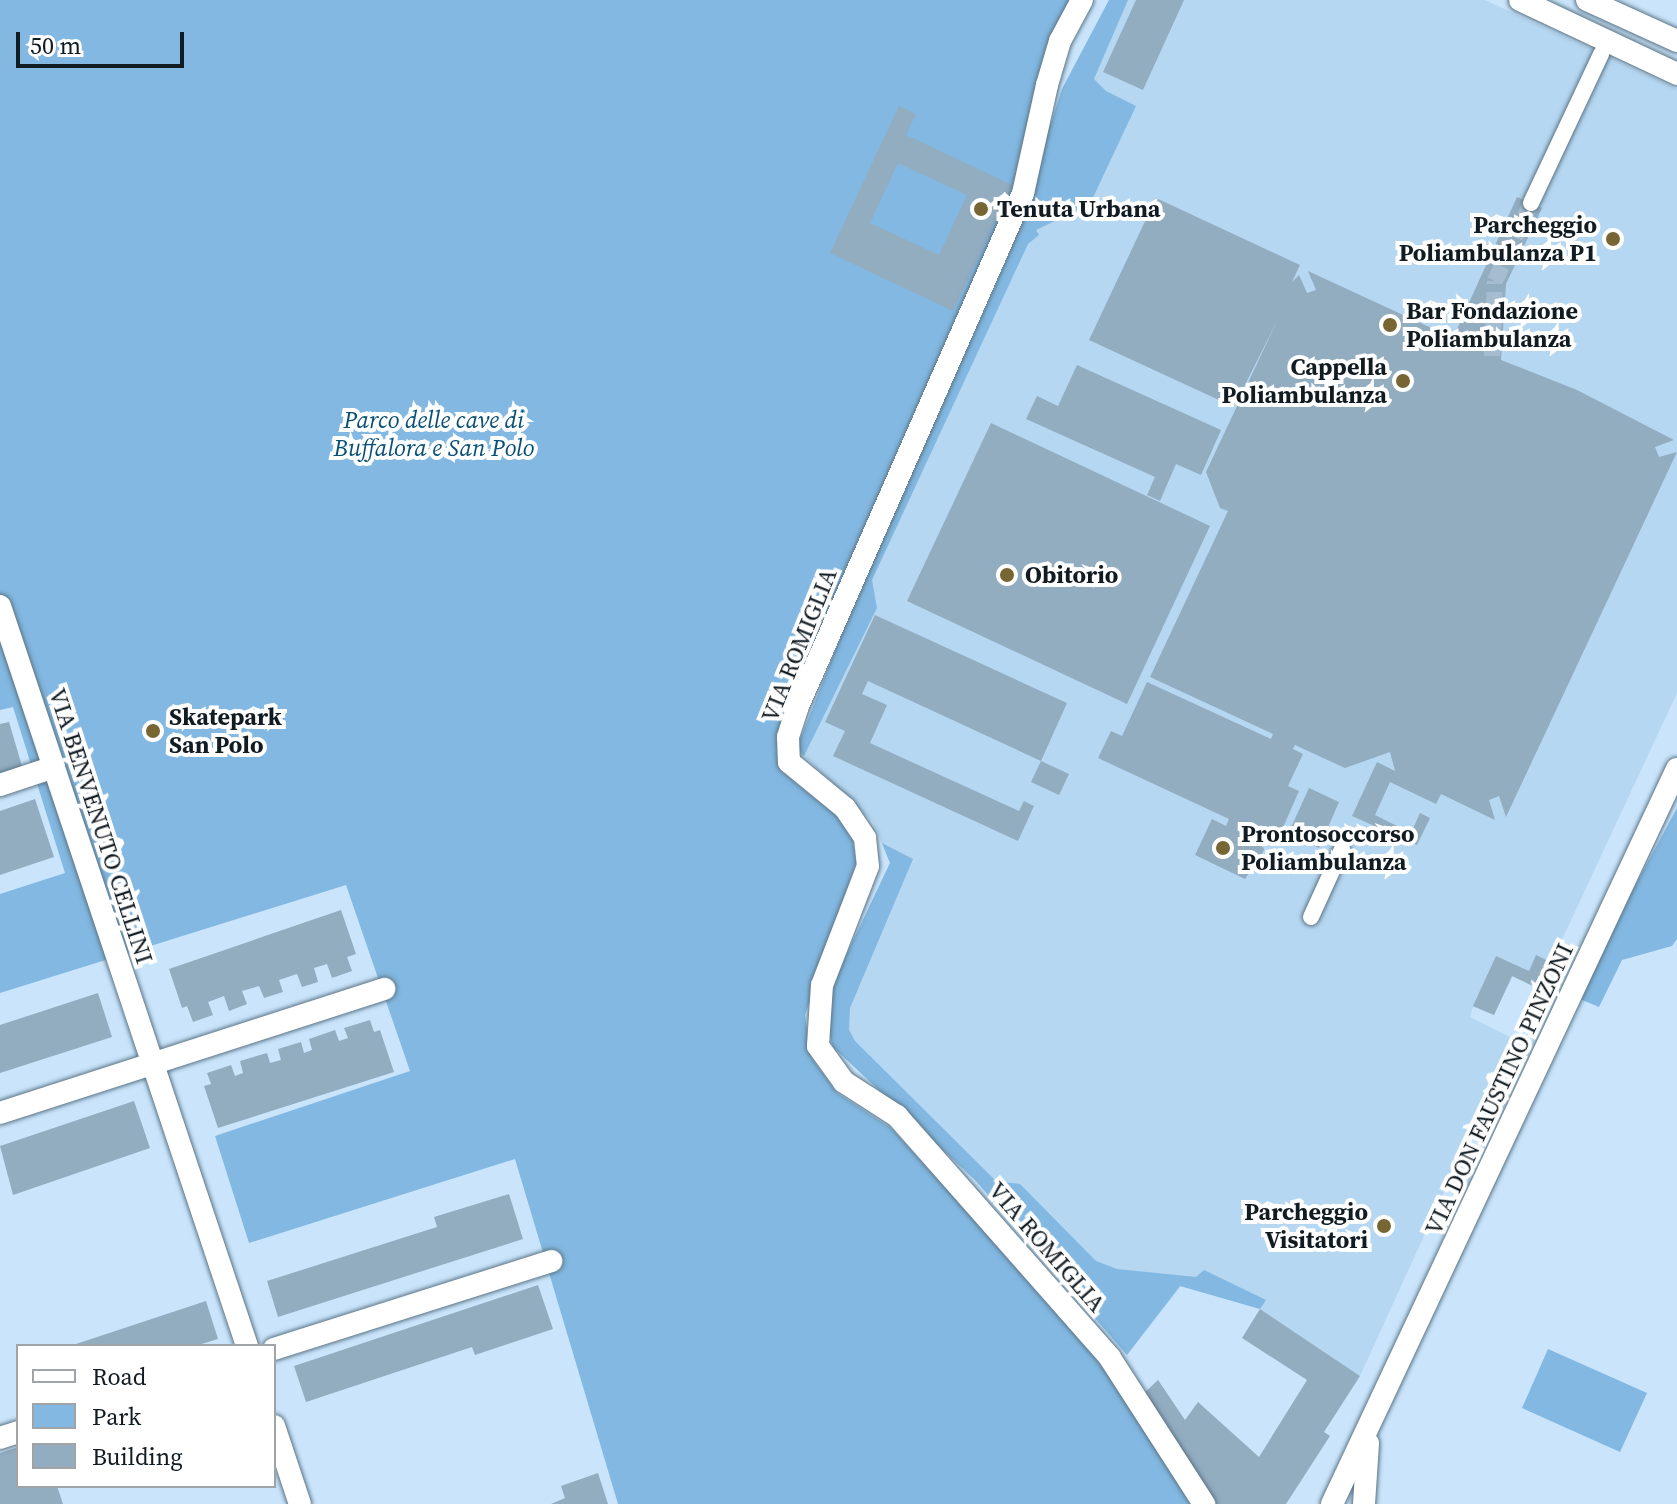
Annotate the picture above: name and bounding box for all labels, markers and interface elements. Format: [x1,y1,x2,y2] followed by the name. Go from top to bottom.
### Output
[20,16,188,66] scale bar
[30,29,81,62] text: 50 m
[997,195,1161,223] place label: Tenuta Urbana
[972,200,990,218] marker: Tenuta Urbana
[1399,211,1597,267] place label: Parcheggio Poliambulanza P1
[1604,230,1622,248] marker: Parcheggio Poliambulanza P1
[1406,297,1578,353] place label: Bar Fondazione Poliambulanza
[1381,316,1399,334] marker: Bar Fondazione Poliambulanza
[1221,353,1387,409] place label: Cappella Poliambulanza
[1394,372,1412,390] marker: Cappella Poliambulanza
[333,406,535,462] park label: Parco delle cave di Buffalora e San Polo
[1025,561,1118,589] place label: Obitorio
[755,564,843,726] street label: VIA ROMIGLIA
[996,564,1018,586] marker: Obitorio
[43,685,159,967] street label: VIA BENVENUTO CELLINI
[169,703,282,759] place label: Skatepark San Polo
[144,722,162,740] marker: Skatepark San Polo
[1241,820,1415,876] place label: Prontosoccorso Poliambulanza
[1212,837,1234,859] marker: Prontosoccorso Poliambulanza
[1419,939,1579,1239] street label: VIA DON FAUSTINO PINZONI
[983,1176,1111,1318] street label: VIA ROMIGLIA
[1244,1198,1368,1254] place label: Parcheggio Visitatori
[1375,1217,1393,1235] marker: Parcheggio Visitatori
[16,1344,276,1488] legend
[92,1360,146,1393] text: Road
[92,1400,141,1433] text: Park
[92,1440,183,1473] text: Building

